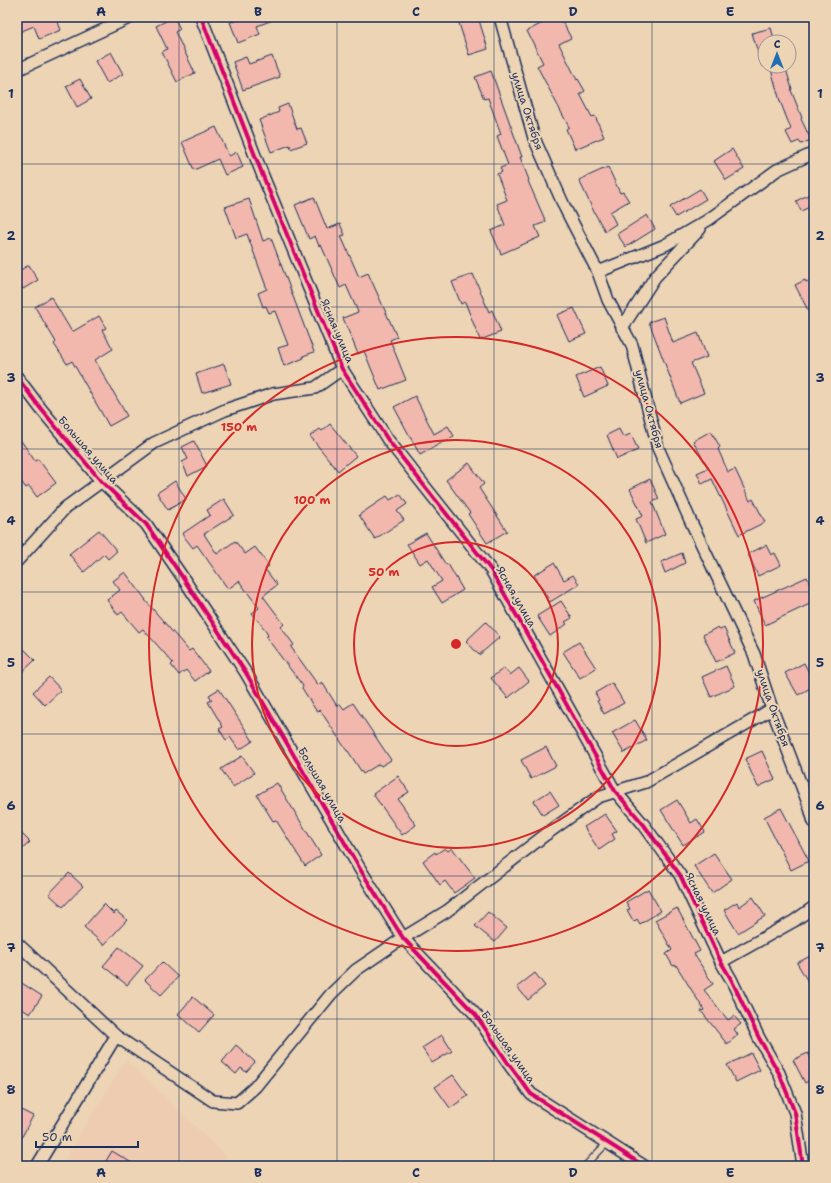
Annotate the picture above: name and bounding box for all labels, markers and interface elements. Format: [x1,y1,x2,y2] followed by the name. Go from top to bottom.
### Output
[96,3,106,20] text: A
[254,3,262,20] text: B
[412,3,420,20] text: C
[568,3,578,20] text: D
[726,3,735,20] text: E
[757,34,797,74] north arrow
[774,37,781,52] text: С
[507,70,547,152] street label: улица Октября
[8,85,14,102] text: 1
[817,85,823,102] text: 1
[6,227,16,244] text: 2
[815,227,825,244] text: 2
[317,297,357,365] street label: Ясная улица
[631,368,667,450] street label: улица Октября
[6,369,16,386] text: 3
[815,369,825,386] text: 3
[55,413,122,487] street label: Большая улица
[221,419,257,435] text: 150 m
[294,492,331,508] text: 100 m
[6,512,16,529] text: 4
[815,512,825,529] text: 4
[369,564,400,580] text: 50 m
[492,564,540,630] street label: Ясная улица
[449,637,463,651] centre of rings
[7,654,15,671] text: 5
[816,654,824,671] text: 5
[753,667,793,749] street label: улица Октября
[294,745,350,826] street label: Большая улица
[6,797,16,814] text: 6
[815,797,825,814] text: 6
[681,870,725,938] street label: Ясная улица
[6,939,16,956] text: 7
[815,939,825,956] text: 7
[478,1008,539,1086] street label: Большая улица
[6,1081,16,1098] text: 8
[815,1081,825,1098] text: 8
[36,1123,138,1149] scale bar
[42,1129,72,1145] text: 50 m
[96,1164,106,1181] text: A
[254,1164,262,1181] text: B
[412,1164,420,1181] text: C
[568,1164,578,1181] text: D
[726,1164,735,1181] text: E

